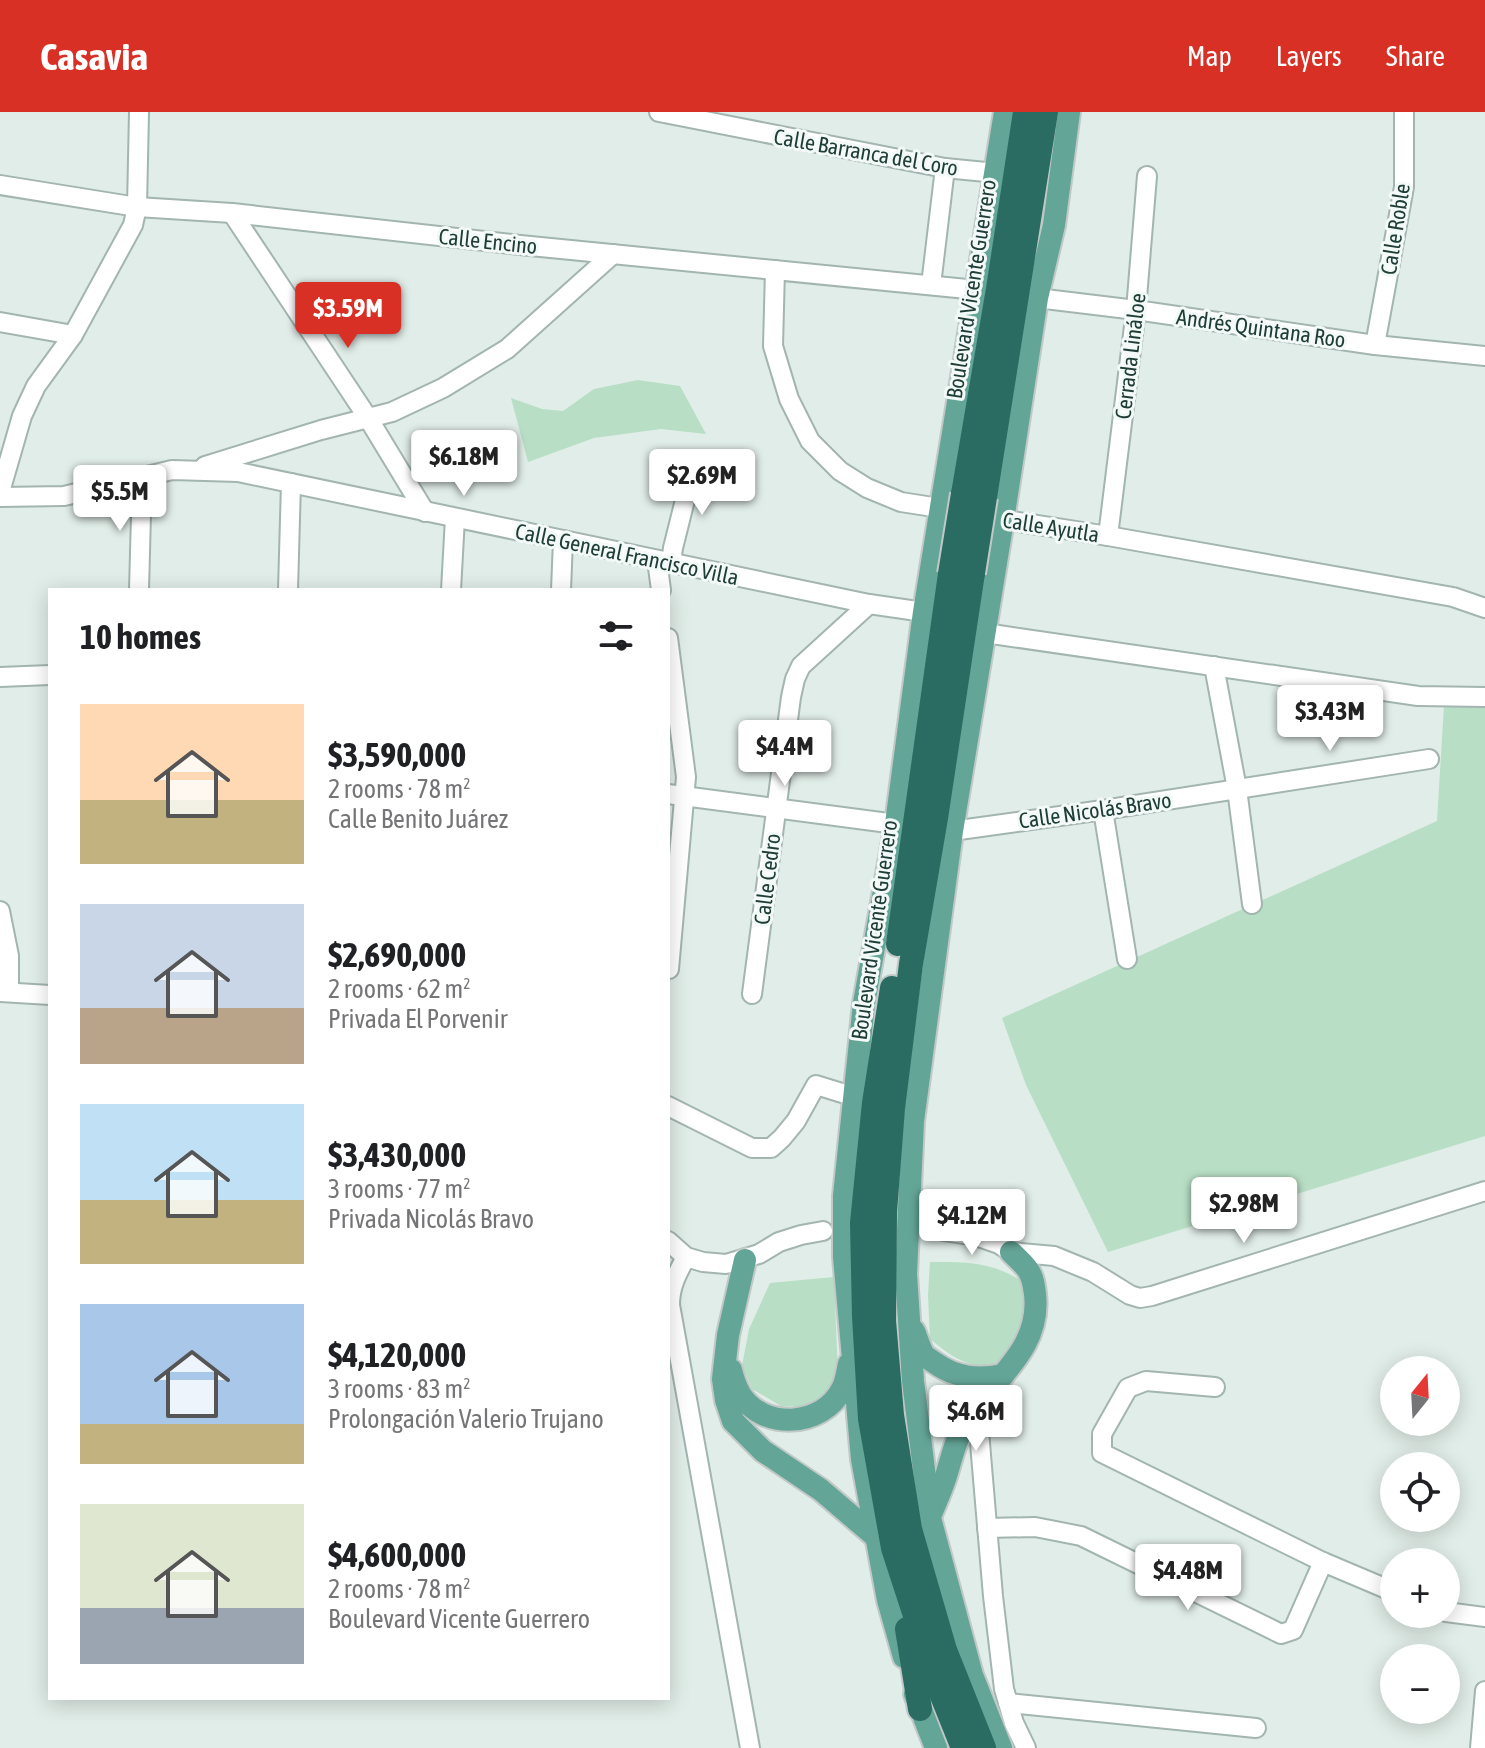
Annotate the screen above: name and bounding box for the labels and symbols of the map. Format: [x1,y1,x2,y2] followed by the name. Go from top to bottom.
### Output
[772,123,960,181] street label: Calle Barranca del Coro
[941,178,1001,400] street label: Boulevard Vicente Guerrero
[1375,182,1415,276] street label: Calle Roble
[437,223,539,259] street label: Calle Encino
[283,282,413,350] pin: $3.59M
[1109,292,1151,420] street label: Cerrada Lináloe
[1175,303,1347,353] street label: Andrés Quintana Roo
[399,430,529,498] pin: $6.18M
[637,449,767,517] pin: $2.69M
[64,465,176,533] pin: $5.5M
[1001,507,1101,547] street label: Calle Ayutla
[513,518,741,590] street label: Calle General Francisco Villa
[1265,685,1395,753] pin: $3.43M
[729,720,841,788] pin: $4.4M
[1017,786,1173,834] street label: Calle Nicolás Bravo
[846,818,902,1042] street label: Boulevard Vicente Guerrero
[749,832,785,926] street label: Calle Cedro
[1179,1177,1309,1245] pin: $2.98M
[907,1189,1037,1257] pin: $4.12M
[1380,1356,1460,1436] north arrow
[920,1385,1032,1453] pin: $4.6M
[1123,1544,1253,1612] pin: $4.48M

